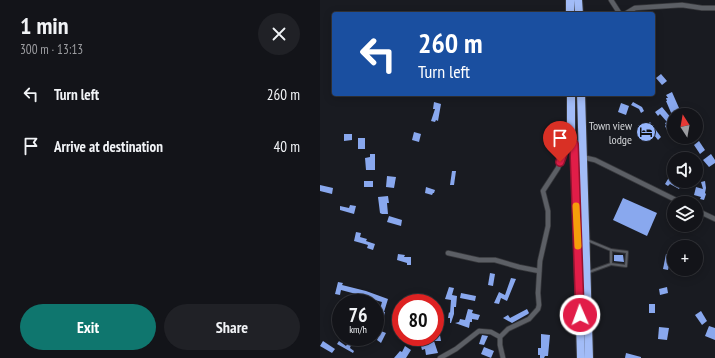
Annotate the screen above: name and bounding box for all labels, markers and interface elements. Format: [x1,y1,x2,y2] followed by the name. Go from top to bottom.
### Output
[20,10,68,41] text: 1 min
[258,13,300,55] button: close
[418,24,482,61] text: 260 m
[352,28,404,80] icon: left
[20,41,83,58] text: 300 m · 13:13
[418,60,470,83] text: Turn left
[20,83,42,105] icon: left
[54,85,99,104] text: Turn left
[267,85,300,104] text: 260 m
[667,108,703,144] north arrow
[667,108,703,276] map controls
[589,118,633,147] place label: Town view lodge
[543,121,577,162] pin
[635,121,657,143] hotel icon: Town view lodge
[549,127,571,149] icon: arrive
[20,135,42,157] icon: arrive
[54,137,163,156] text: Arrive at destination
[274,137,300,156] text: 40 m
[667,152,703,188] button: sound
[667,196,703,232] button: layers
[667,240,703,276] button: +
[392,294,444,346] speed limit sign: 80
[559,294,601,336] position arrow
[348,302,368,328] text: 76
[20,304,156,350] button: Exit
[164,304,300,350] button: Share
[349,323,367,336] text: km/h

